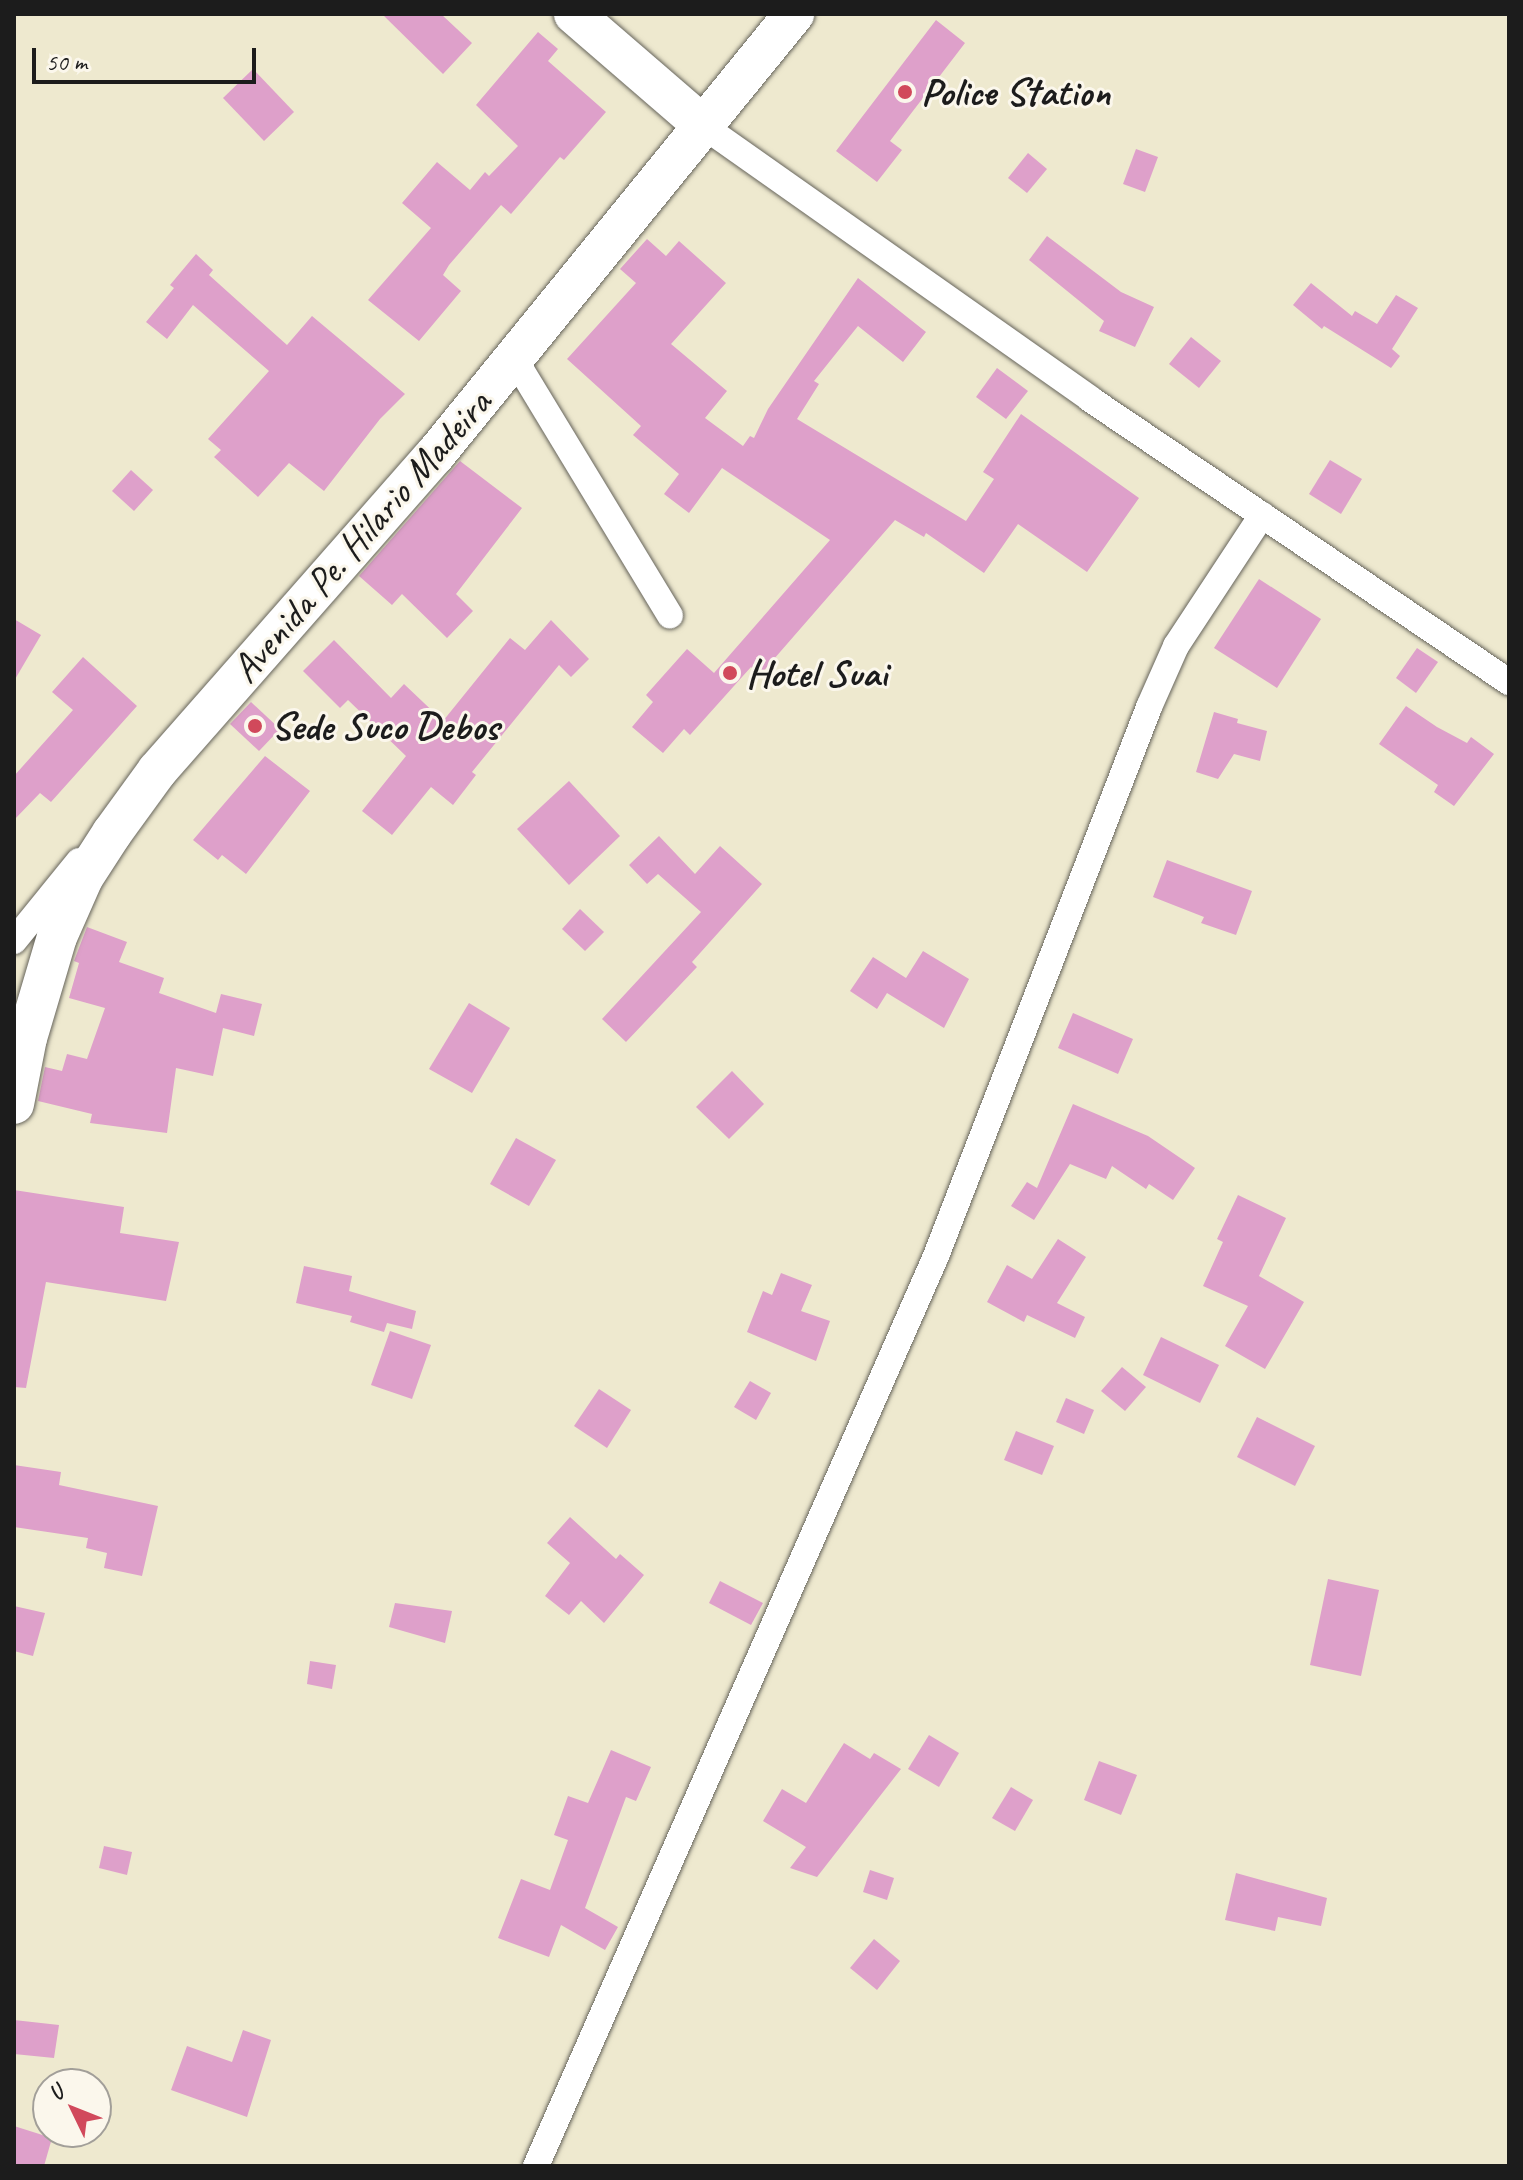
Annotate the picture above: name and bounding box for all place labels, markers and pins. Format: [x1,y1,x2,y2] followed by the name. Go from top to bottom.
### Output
[921,68,1111,116] place label: Police Station
[896,83,914,101] marker: Police Station
[746,649,885,697] place label: Hotel Suai
[721,664,739,682] marker: Hotel Suai
[271,702,498,750] place label: Sede Suco Debos
[246,717,264,735] marker: Sede Suco Debos

